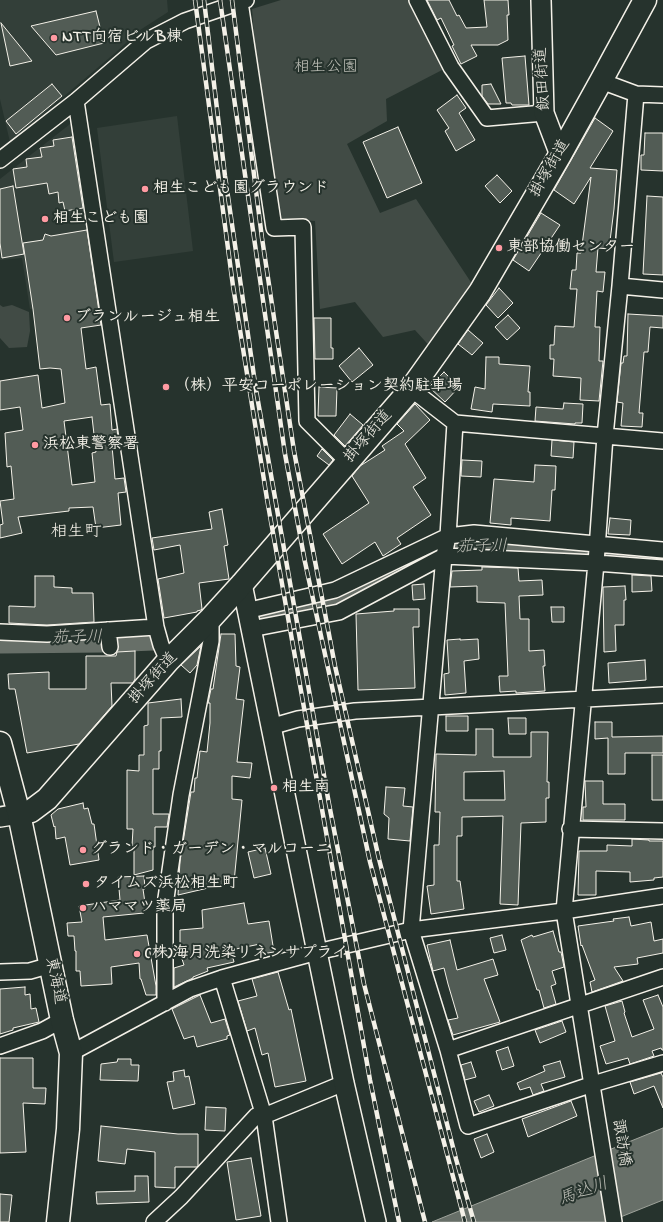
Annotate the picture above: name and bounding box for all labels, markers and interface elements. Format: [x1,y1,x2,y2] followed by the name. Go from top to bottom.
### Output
[62,28,182,48] place label: NTT向宿ビルB棟
[49,33,59,43] marker: NTT向宿ビルB棟
[533,47,555,111] street label: 飯田街道
[294,58,358,78] park label: 相生公園
[527,136,575,202] street label: 掛塚街道
[153,179,329,199] place label: 相生こども園グラウンド
[140,184,150,194] marker: 相生こども園グラウンド
[53,209,149,229] place label: 相生こども園
[40,214,50,224] marker: 相生こども園
[507,238,635,258] place label: 東部協働センター
[494,243,504,253] marker: 東部協働センター
[75,308,220,328] place label: ブランルージュ相生
[62,313,72,323] marker: ブランルージュ相生
[174,377,463,397] place label: （株）平安コーポレーション契約駐車場
[161,382,171,392] marker: （株）平安コーポレーション契約駐車場
[341,407,397,467] street label: 掛塚街道
[43,435,139,455] place label: 浜松東警察署
[30,440,40,450] marker: 浜松東警察署
[51,523,101,543] district label: 相生町
[456,537,508,559] water label: 茄子川
[51,628,103,650] water label: 茄子川
[125,649,183,709] street label: 掛塚街道
[282,778,330,798] place label: 相生南
[269,783,279,793] marker: 相生南
[91,840,331,860] place label: グランド・ガーデン・マルコーニ
[78,845,88,855] marker: グランド・ガーデン・マルコーニ
[94,874,238,894] place label: タイムズ浜松相生町
[81,879,91,889] marker: タイムズ浜松相生町
[91,898,187,918] place label: ハママツ薬局
[78,903,88,913] marker: ハママツ薬局
[145,944,348,964] place label: (株)海月洗染リネンサプライ
[132,949,142,959] marker: (株)海月洗染リネンサプライ
[40,956,68,1006] street label: 東海道
[607,1118,633,1168] street label: 諏訪橋
[557,1175,611,1211] water label: 馬込川

